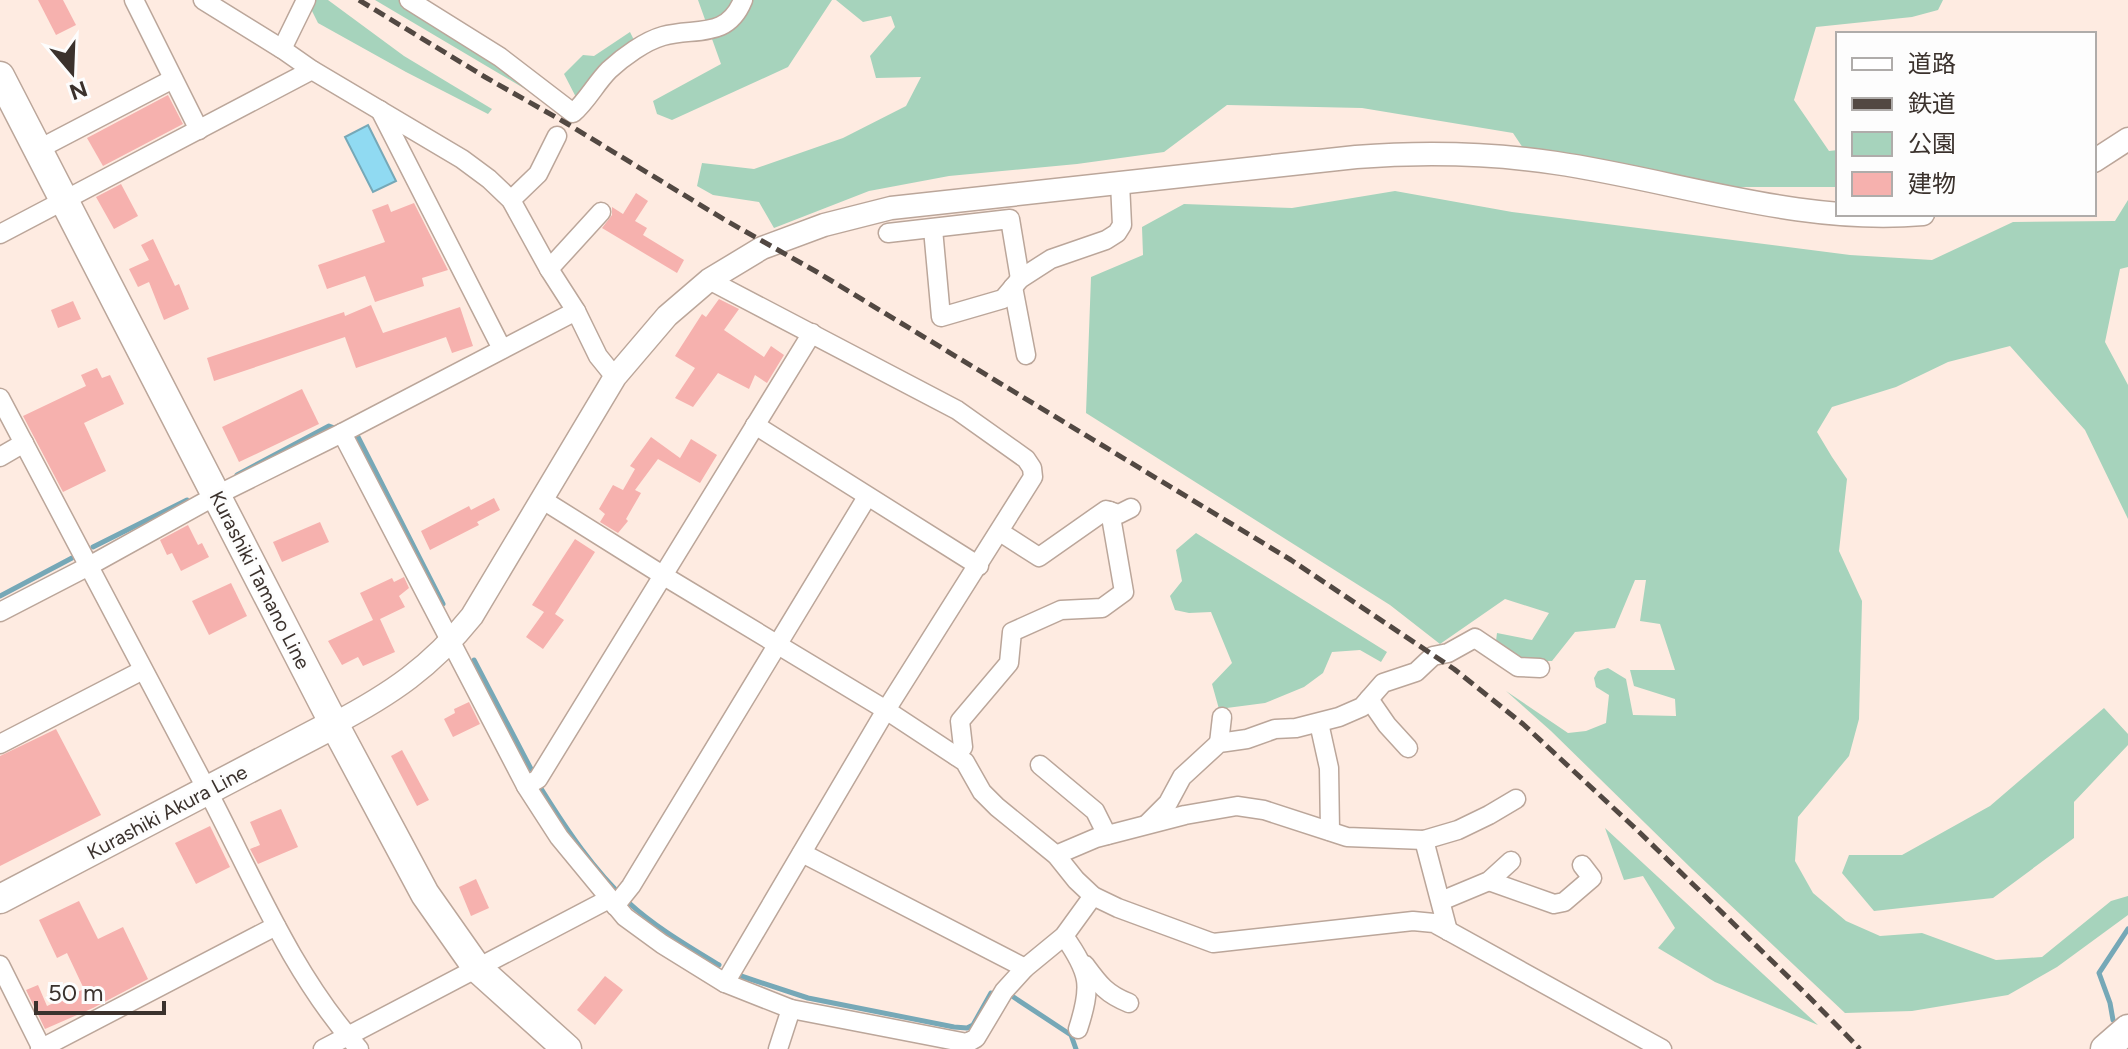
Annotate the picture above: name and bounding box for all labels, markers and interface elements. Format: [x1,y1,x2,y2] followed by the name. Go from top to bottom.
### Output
[32,32,112,112] north arrow
[1836,32,2096,216] legend
[1908,49,1956,78] text: 道路
[66,75,91,106] text: N
[1908,89,1956,118] text: 鉄道
[1908,129,1956,158] text: 公園
[1908,169,1956,198] text: 建物
[205,487,315,673] street label: Kurashiki Tamano Line
[83,760,251,864] street label: Kurashiki Akura Line
[36,965,164,1015] scale bar
[48,978,104,1007] text: 50 m

